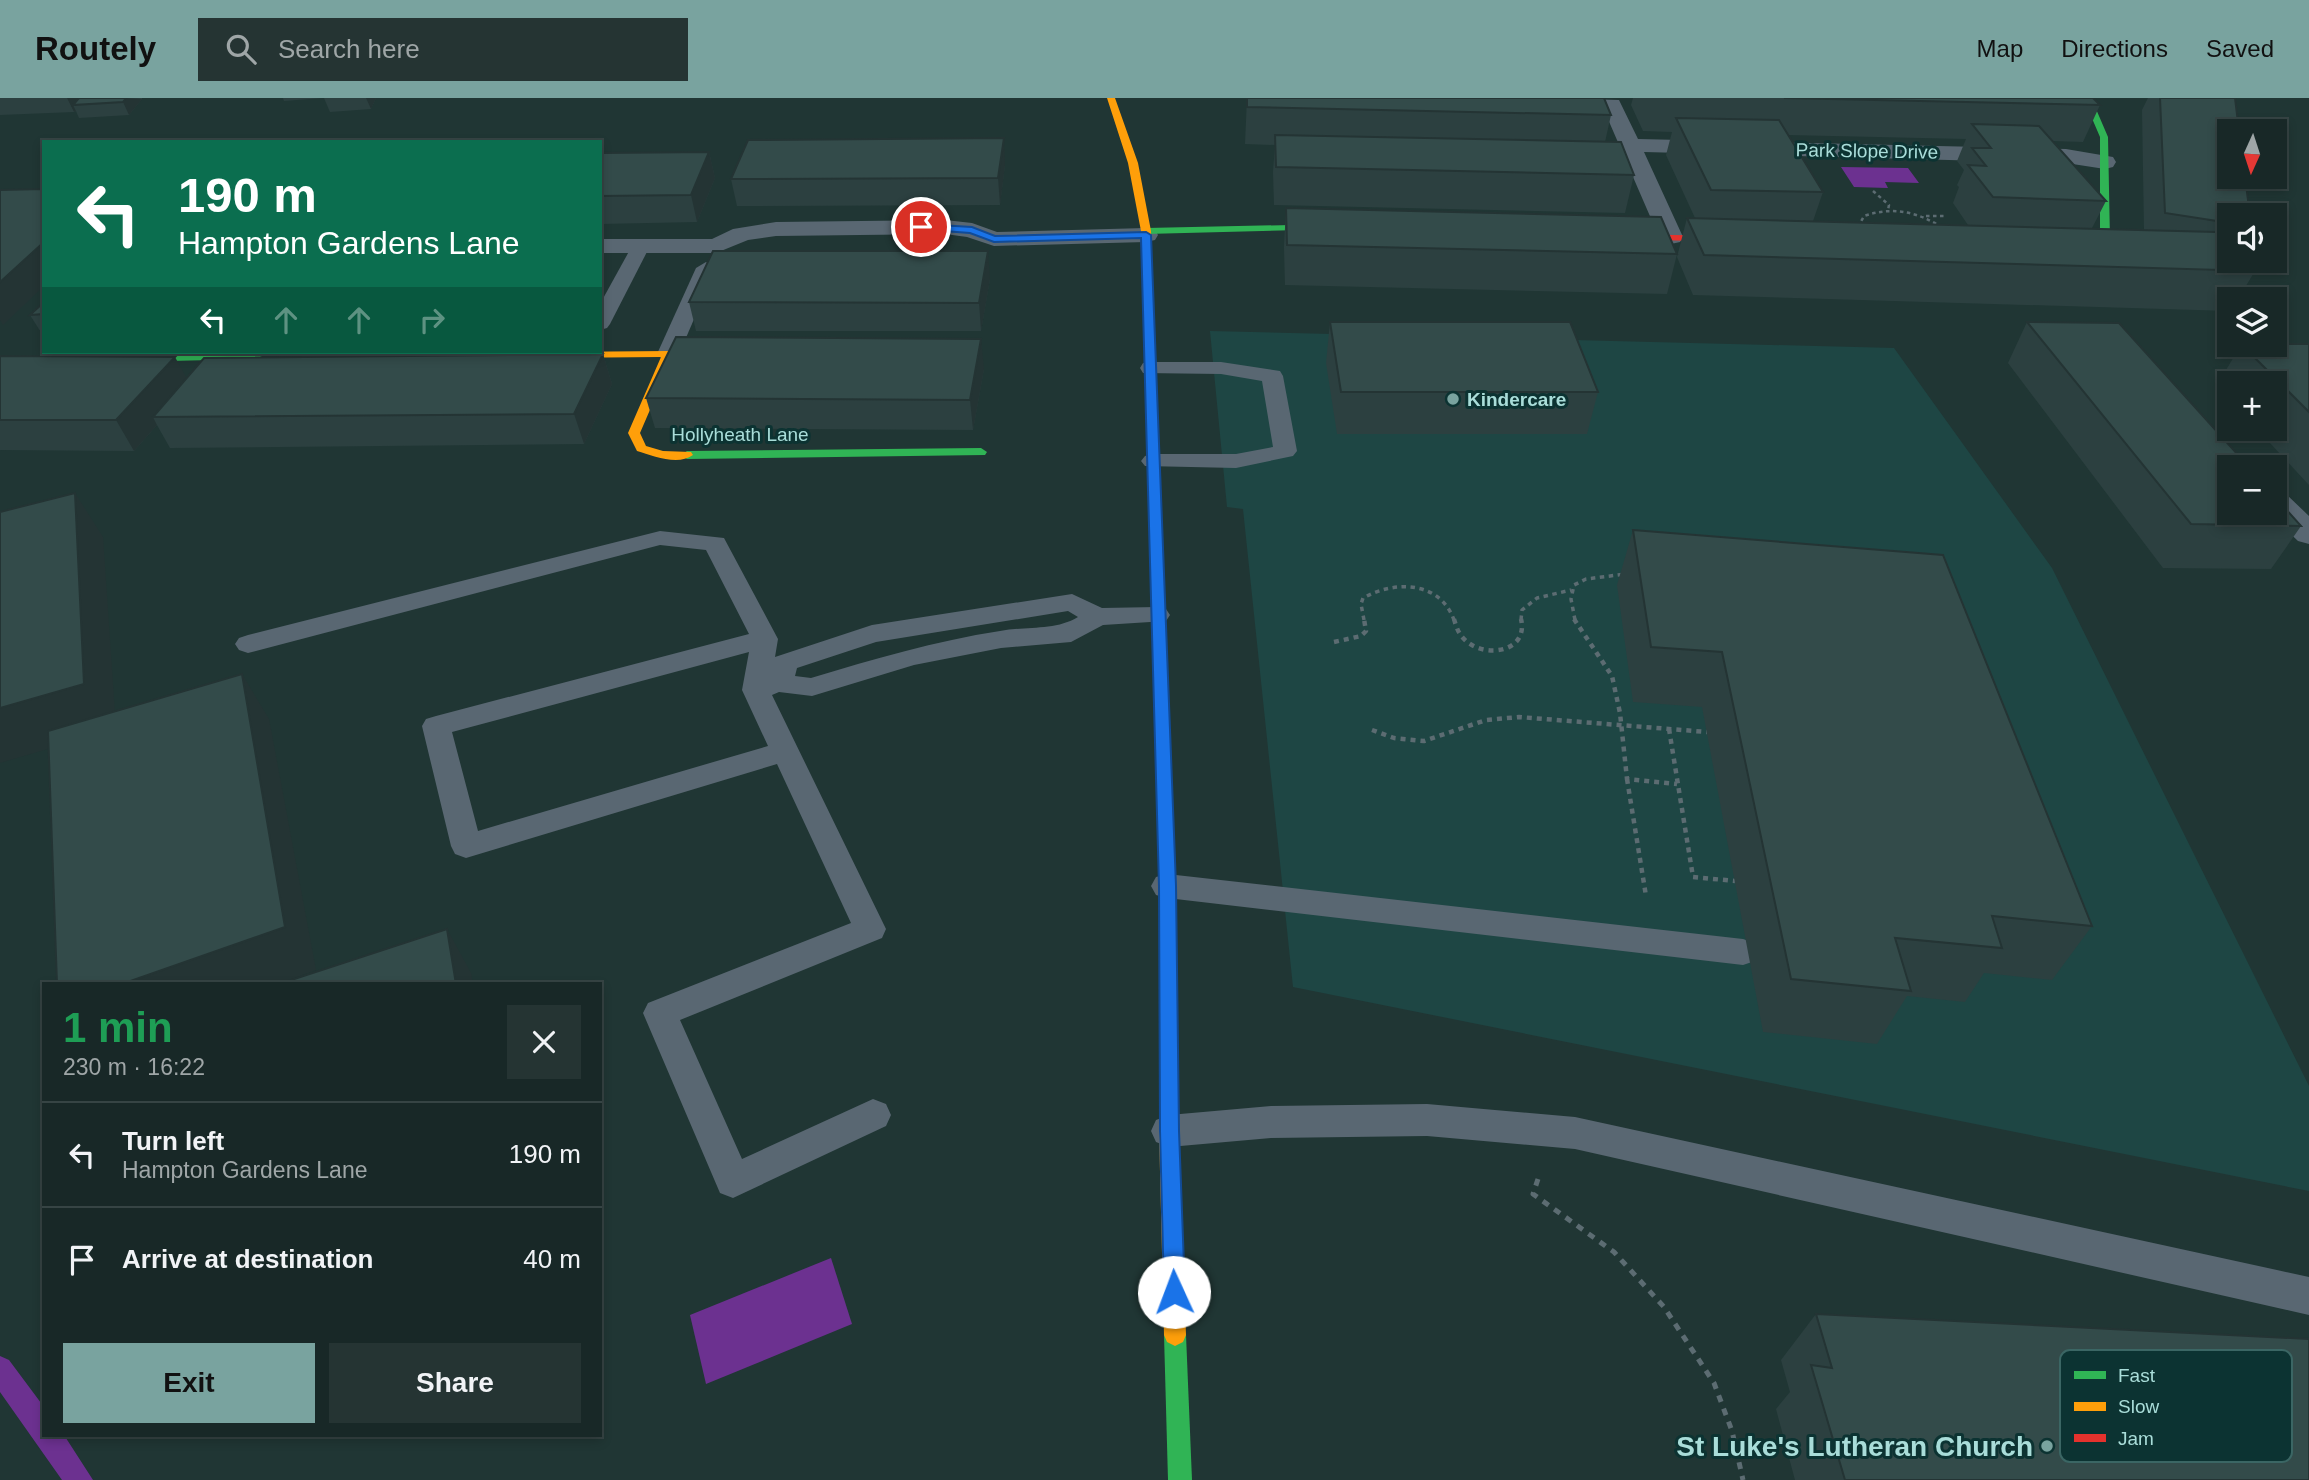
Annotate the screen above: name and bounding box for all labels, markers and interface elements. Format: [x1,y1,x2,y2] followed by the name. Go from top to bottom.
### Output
[198,18,688,81] search box
[35,30,156,67] text: Routely
[222,30,260,68] icon: search
[278,34,420,64] text: Search here
[1977,35,2023,62] text: Map
[2061,35,2168,62] text: Directions
[2206,35,2274,62] text: Saved
[2217,119,2287,189] north arrow
[2217,119,2287,525] map controls
[1796,139,1938,163] street label: Park Slope Drive
[63,168,154,259] icon: left
[178,168,317,222] text: 190 m
[891,197,951,257] pin
[2217,203,2287,273] button: sound
[902,208,940,246] icon: arrive
[178,225,520,261] text: Hampton Gardens Lane
[2217,287,2287,357] button: layers
[194,301,232,339] icon: left
[267,301,305,339] icon: ahead
[340,301,378,339] icon: ahead
[413,301,451,339] icon: right
[2217,371,2287,441] button: +
[1467,389,1566,410] place label: Kindercare
[1445,391,1461,407] marker: Kindercare
[671,424,809,445] street label: Hollyheath Lane
[2217,455,2287,525] button: −
[63,1004,173,1051] text: 1 min
[507,1005,581,1079] button: close
[63,1054,205,1080] text: 230 m · 16:22
[122,1126,224,1156] text: Turn left
[63,1136,101,1174] icon: left
[509,1139,581,1169] text: 190 m
[122,1157,368,1183] text: Hampton Gardens Lane
[63,1241,101,1279] icon: arrive
[122,1244,373,1274] text: Arrive at destination
[523,1244,581,1274] text: 40 m
[1137,1255,1211,1329] position arrow
[63,1343,315,1423] button: Exit
[329,1343,581,1423] button: Share
[2060,1350,2292,1462] legend
[2118,1365,2156,1386] text: Fast
[2118,1396,2159,1417] text: Slow
[2118,1428,2154,1449] text: Jam
[1676,1431,2033,1462] place label: St Luke's Lutheran Church
[2039,1438,2055,1454] marker: St Luke's Lutheran Church

